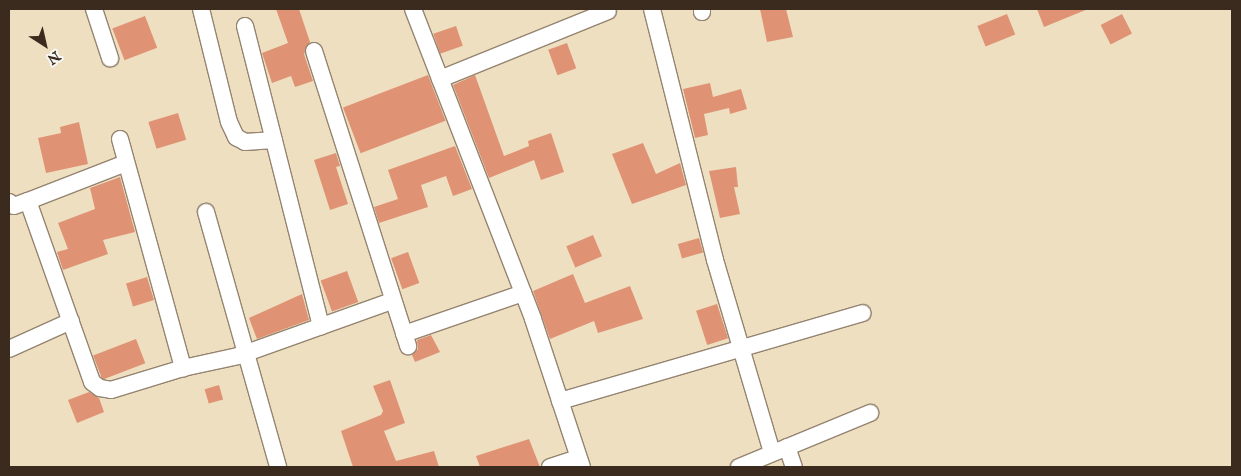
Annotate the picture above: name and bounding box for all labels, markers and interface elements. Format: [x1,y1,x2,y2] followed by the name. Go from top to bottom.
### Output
[20,20,70,70] north arrow
[43,46,64,68] text: N

